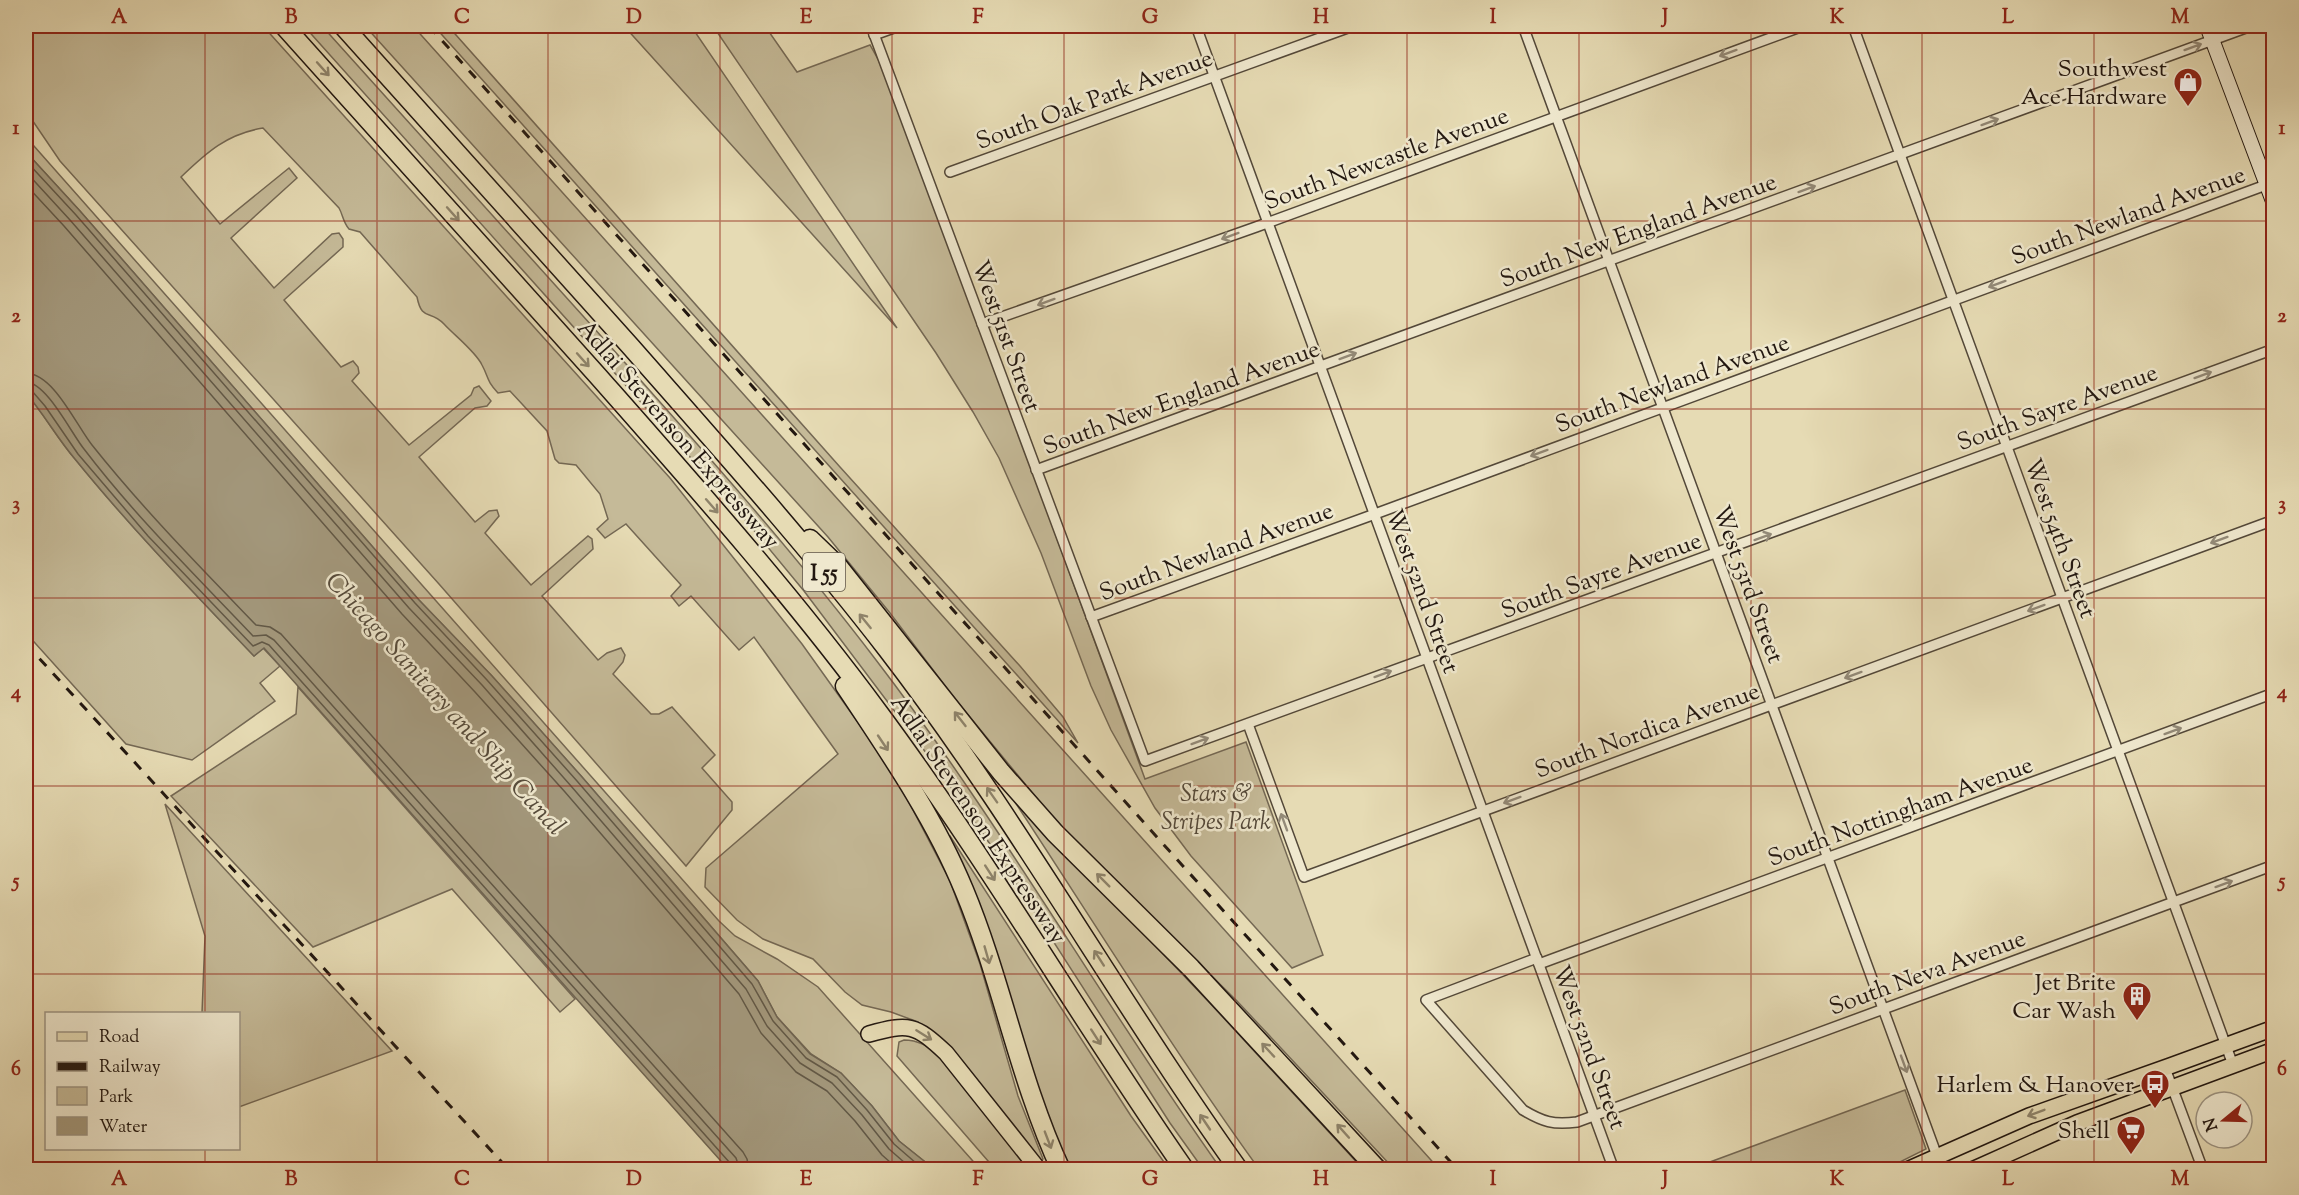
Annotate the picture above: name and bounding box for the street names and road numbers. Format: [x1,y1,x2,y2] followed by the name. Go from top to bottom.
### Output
[972,42,1218,160] street label: South Oak Park Avenue
[1260,100,1514,220] street label: South Newcastle Avenue
[2007,159,2250,275] street label: South Newland Avenue
[1496,166,1782,298] street label: South New England Avenue
[962,256,1048,417] street label: West 51st Street
[568,313,787,558] street label: Adlai Stevenson Expressway
[1551,327,1794,443] street label: South Newland Avenue
[1039,333,1325,465] street label: South New England Avenue
[1953,357,2163,461] street label: South Sayre Avenue
[2014,454,2104,623] street label: West 54th Street
[1095,495,1338,611] street label: South Newland Avenue
[1703,501,1791,668] street label: West 53rd Street
[1376,505,1467,678] street label: West 52nd Street
[1497,525,1707,629] street label: South Sayre Avenue
[803,553,845,591] road number: I 55
[1530,675,1765,788] street label: South Nordica Avenue
[881,689,1074,952] street label: Adlai Stevenson Expressway
[1763,749,2038,877] street label: South Nottingham Avenue
[1825,922,2031,1025] street label: South Neva Avenue
[1543,961,1634,1134] street label: West 52nd Street

